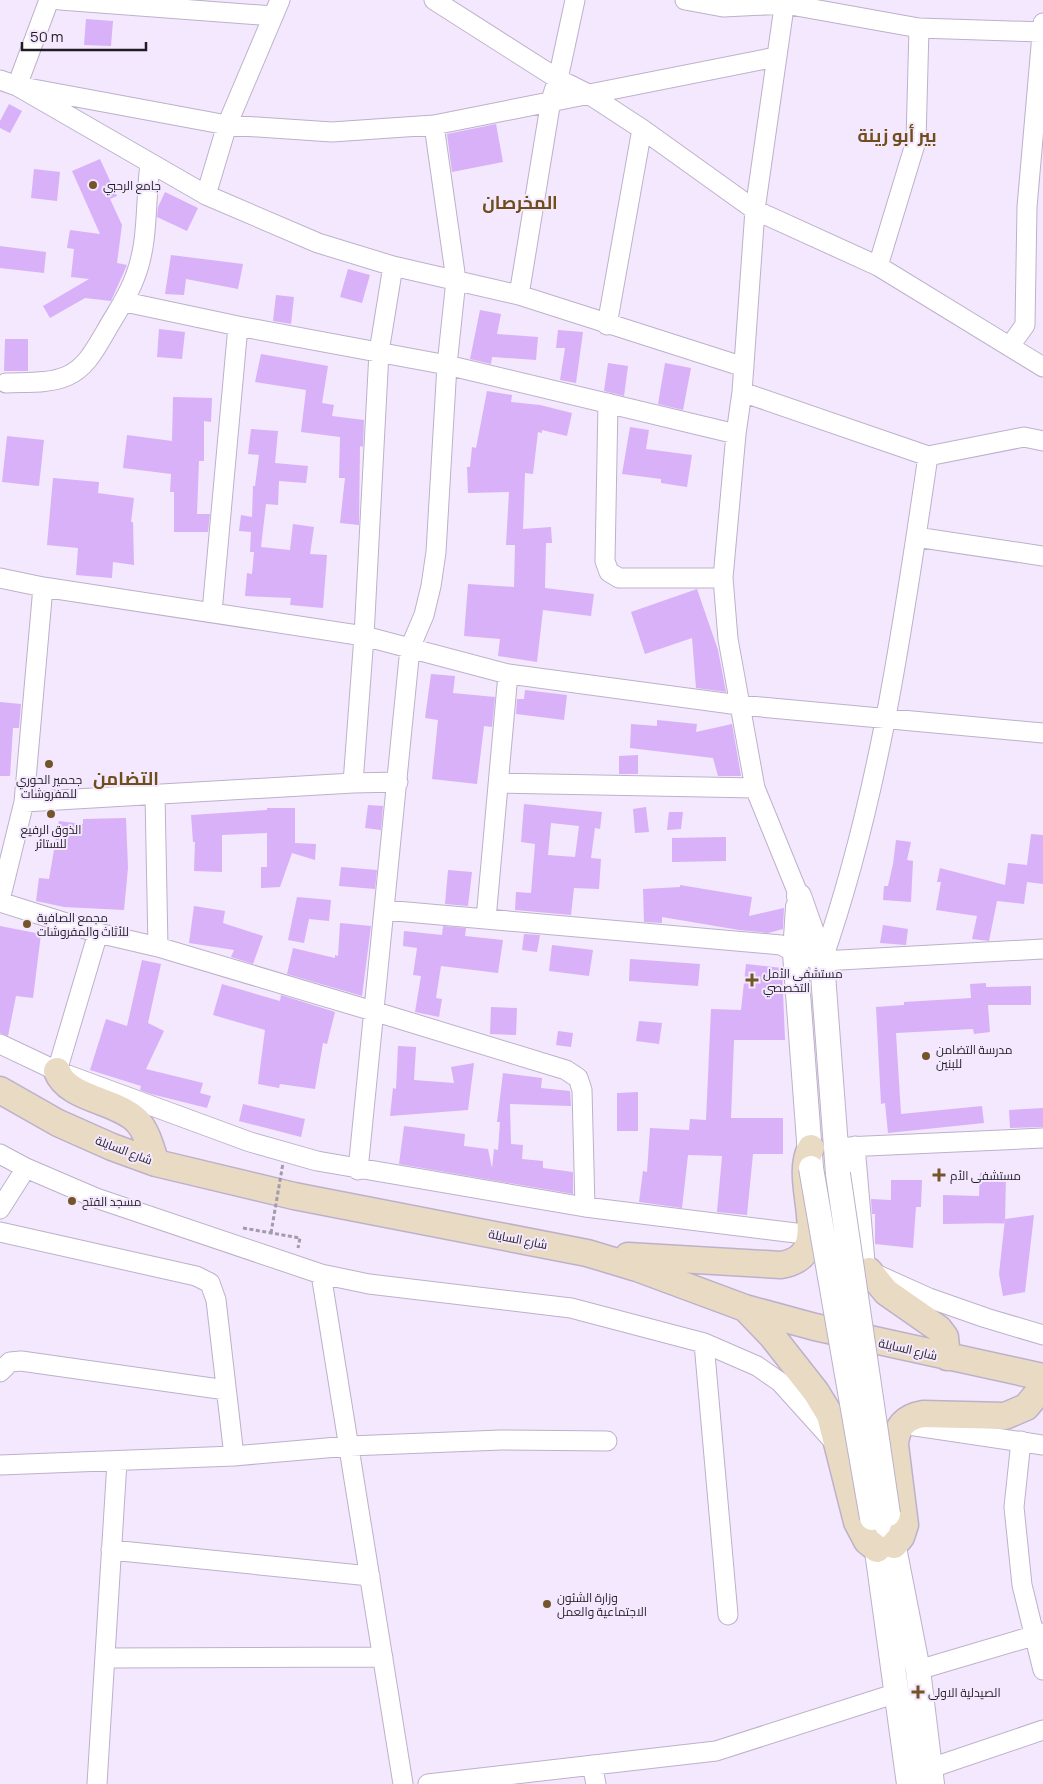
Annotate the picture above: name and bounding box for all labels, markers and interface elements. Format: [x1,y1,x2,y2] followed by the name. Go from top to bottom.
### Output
[22,20,146,52] scale bar
[30,26,64,47] text: 50 m
[857,123,937,147] district label: بير أبو زينة
[103,177,161,196] place label: جامع الرحبي
[87,179,99,191] marker: جامع الرحبي
[482,190,558,214] district label: المخرصان
[43,758,55,770] marker: جحمير الحوري للمفروشات
[93,766,159,790] district label: التضامن
[16,771,82,802] place label: جحمير الحوري للمفروشات
[45,808,57,820] marker: الذوق الرفيع للستائر
[21,821,81,852] place label: الذوق الرفيع للستائر
[37,909,129,940] place label: مجمع الصافية للأثاث والمفروشات
[21,918,33,930] marker: مجمع الصافية للأثاث والمفروشات
[763,965,843,998] place label: مستشفى الأمل التخصصي
[745,973,759,987] marker: مستشفى الأمل التخصصي
[936,1041,1012,1072] place label: مدرسة التضامن للبنين
[920,1050,932,1062] marker: مدرسة التضامن للبنين
[93,1131,155,1169] street label: شارع السايلة
[950,1167,1021,1184] place label: مستشفى الأم
[932,1168,946,1182] marker: مستشفى الأم
[82,1193,141,1210] place label: مسجد الفتح
[66,1195,78,1207] marker: مسجد الفتح
[487,1225,549,1253] street label: شارع السايلة
[877,1334,939,1364] street label: شارع السايلة
[557,1589,647,1620] place label: وزارة الشئون الاجتماعية والعمل
[541,1598,553,1610] marker: وزارة الشئون الاجتماعية والعمل
[928,1684,1001,1701] place label: الصيدلية الاولى
[912,1686,924,1698] marker: الصيدلية الاولى

